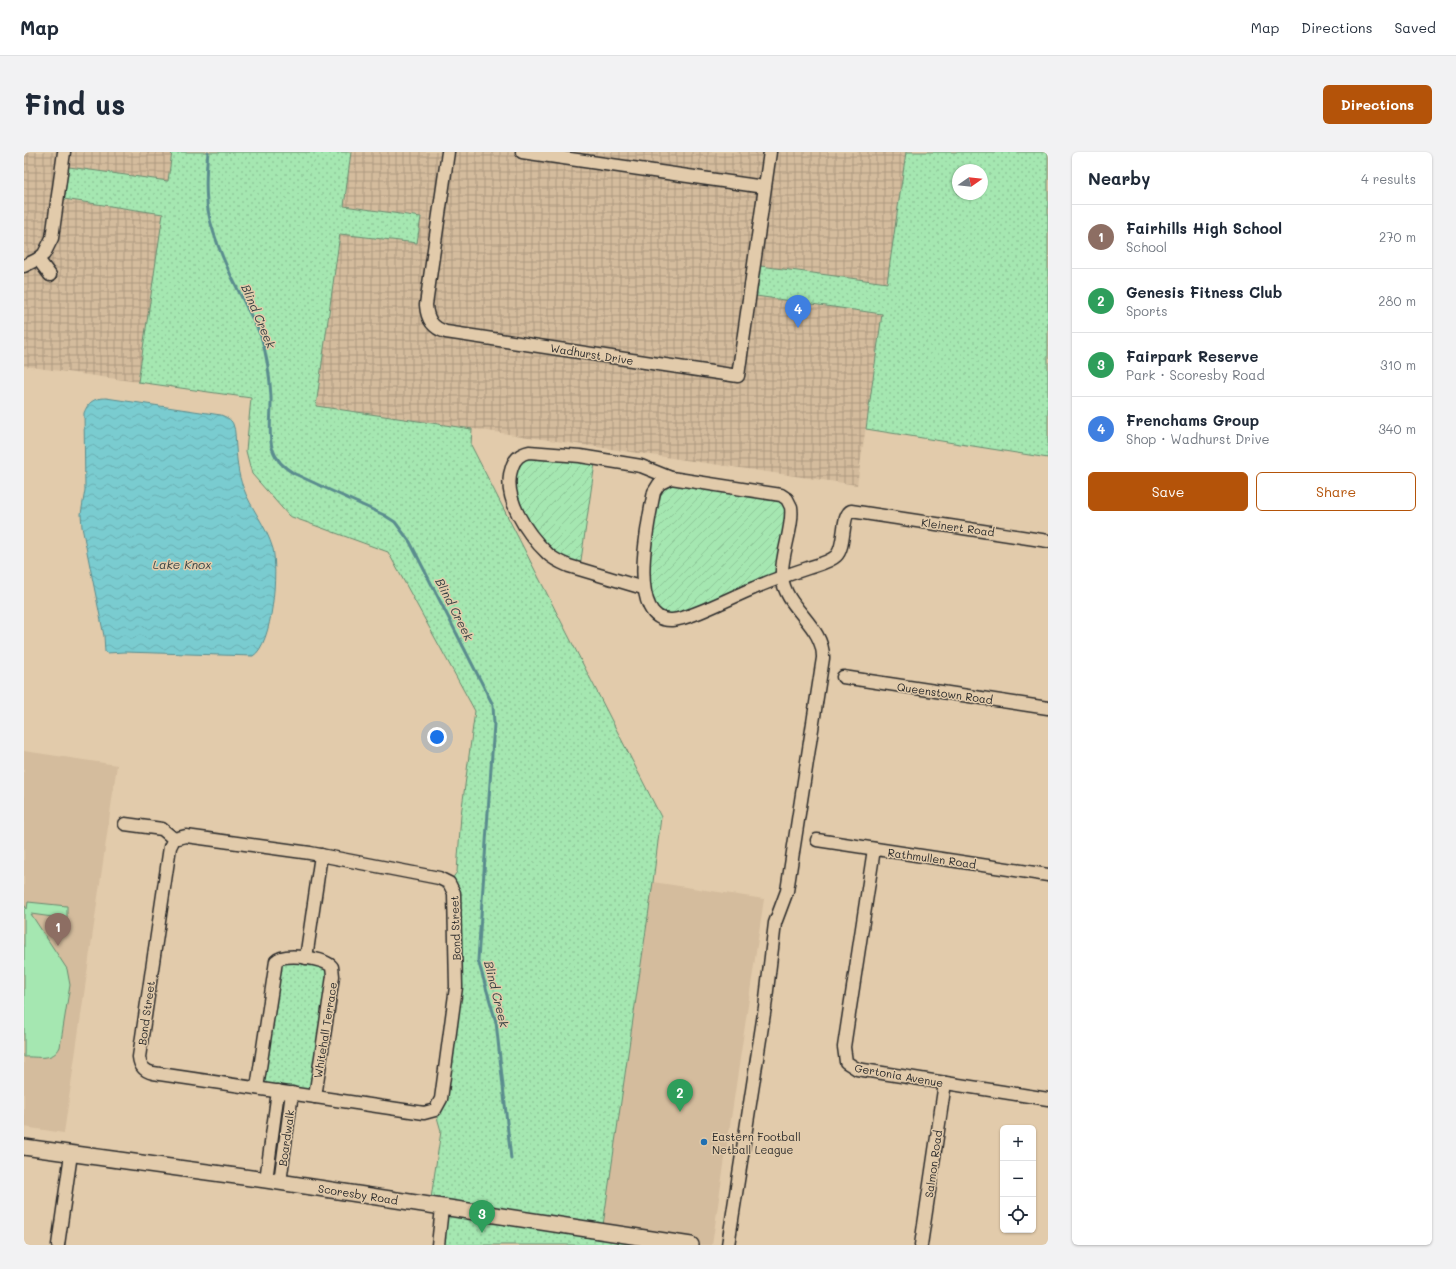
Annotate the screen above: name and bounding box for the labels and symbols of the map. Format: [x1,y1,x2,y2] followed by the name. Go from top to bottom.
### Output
[952,164,988,200] north arrow
[238,282,280,351] water label: Blind Creek
[785,295,811,328] pin: 4
[549,340,635,368] street label: Wadhurst Drive
[920,514,996,540] street label: Kleinert Road
[153,556,211,572] water label: Lake Knox
[432,575,478,644] water label: Blind Creek
[896,679,994,707] street label: Queenstown Road
[427,727,447,747] your location
[887,844,977,872] street label: Rathmullen Road
[446,895,464,961] street label: Bond Street
[45,913,71,946] pin: 1
[481,959,513,1030] water label: Blind Creek
[134,980,158,1046] street label: Bond Street
[310,981,340,1079] street label: Whitehall Terrace
[854,1060,945,1090] street label: Gertonia Avenue
[667,1079,693,1112] pin: 2
[275,1109,297,1167] street label: Boardwalk
[712,1129,801,1157] place label: Eastern Football Netball League
[921,1129,945,1199] street label: Salmon Road
[699,1137,709,1147] marker: Eastern Football Netball League
[317,1180,399,1208] street label: Scoresby Road
[469,1200,495,1233] pin: 3

